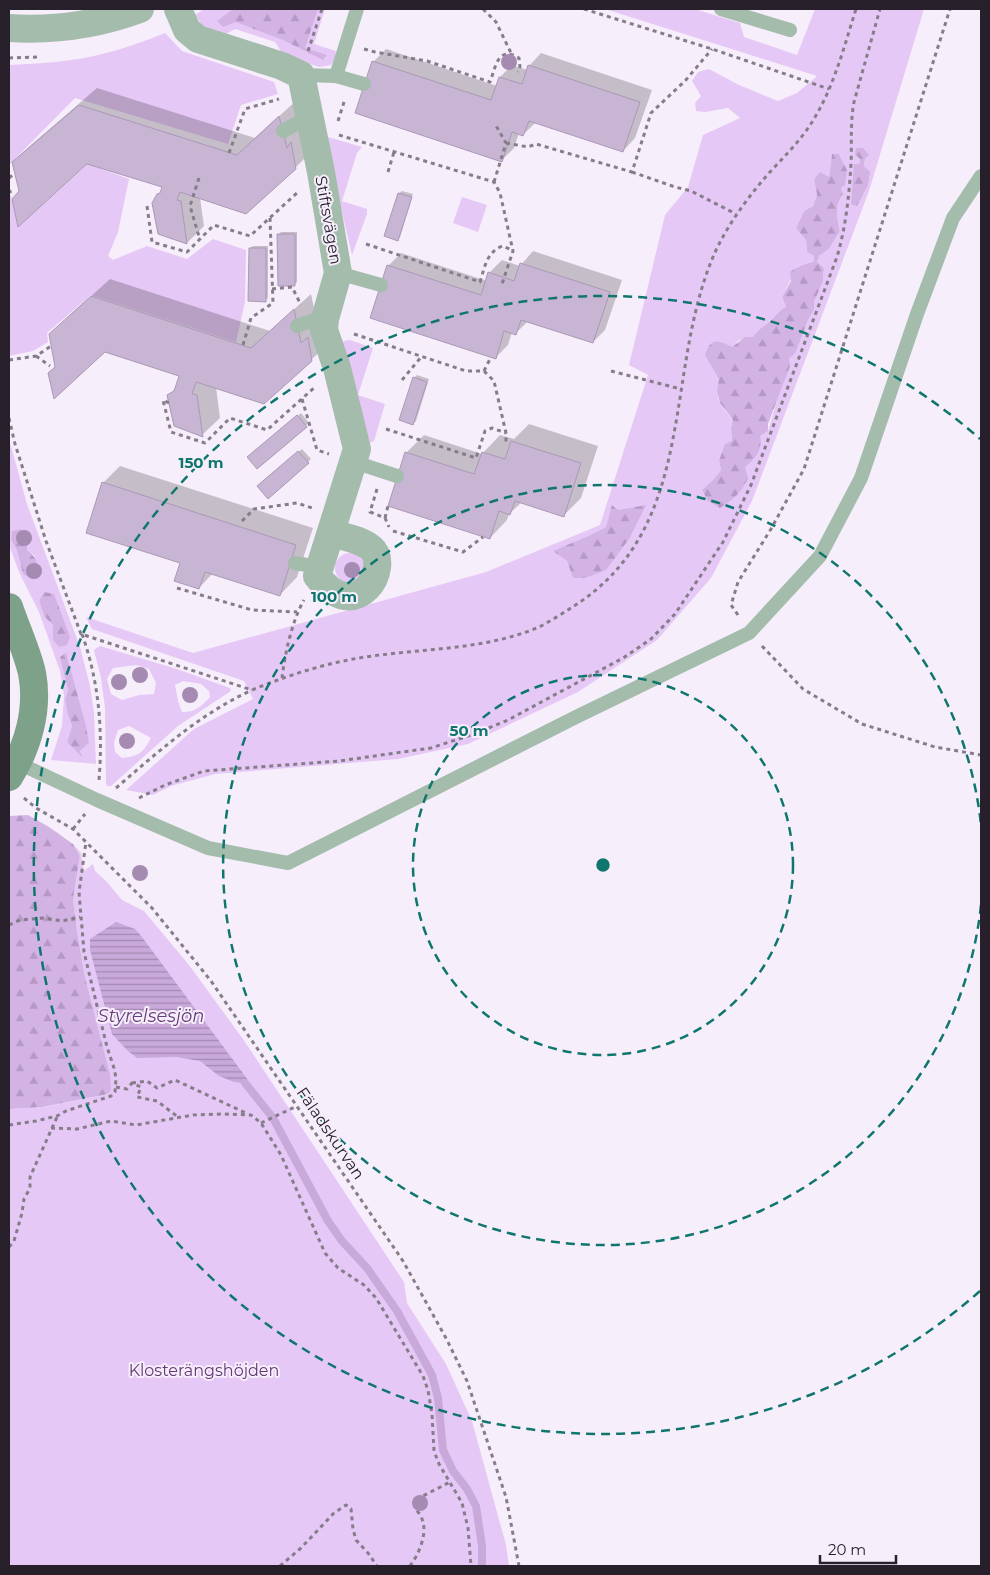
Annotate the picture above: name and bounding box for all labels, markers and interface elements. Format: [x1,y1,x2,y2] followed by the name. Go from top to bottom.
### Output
[311,174,346,266] street label: Stiftsvägen
[179,453,223,472] text: 150 m
[311,587,357,606] text: 100 m
[449,721,489,740] text: 50 m
[594,856,612,874] centre of rings
[97,1005,205,1027] water label: Styrelsesjön
[293,1084,368,1183] street label: Fäladskurvan
[129,1361,279,1380] park label: Klosterängshöjden
[820,1532,896,1564] scale bar
[828,1540,866,1559] text: 20 m

